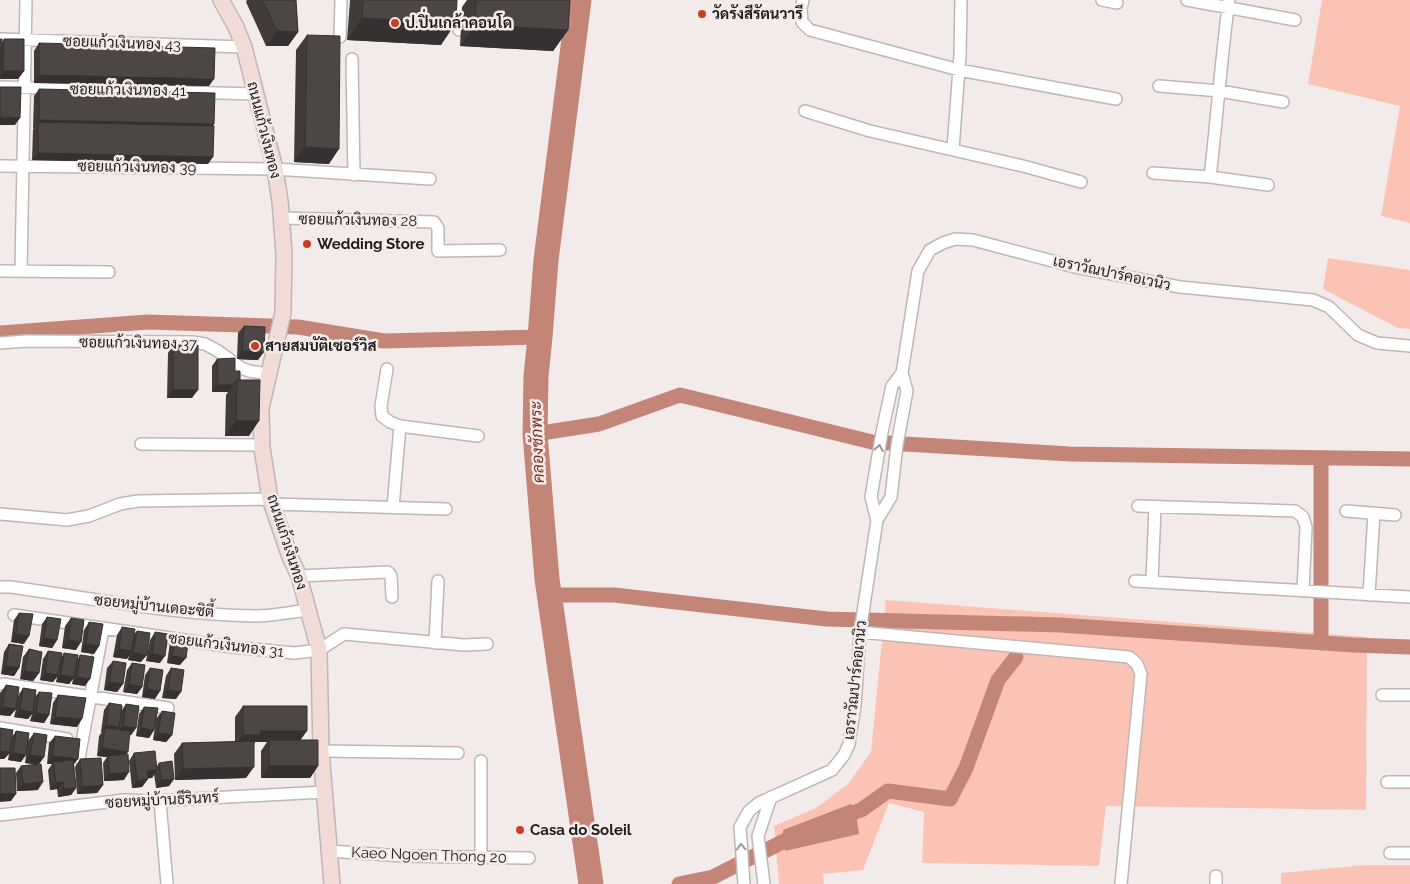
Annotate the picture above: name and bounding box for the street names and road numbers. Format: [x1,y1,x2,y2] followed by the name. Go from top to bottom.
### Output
[63,31,181,54] street label: ซอยแก้วเงินทอง 43
[70,79,187,100] street label: ซอยแก้วเงินทอง 41
[243,79,286,180] street label: ถนนแก้วเงินทอง
[77,156,197,177] street label: ซอยแก้วเงินทอง 39
[299,209,418,230] street label: ซอยแก้วเงินทอง 28
[1051,251,1173,294] street label: เอราวัณปาร์คอเวนิว
[79,332,197,353] street label: ซอยแก้วเงินทอง 37
[263,492,312,592] street label: ถนนแก้วเงินทอง
[93,585,216,622] street label: ซอยหมู่บ้านเดอะซิตี้
[839,619,870,741] street label: เอราวัณปาร์คอเวนิว
[167,628,286,661] street label: ซอยแก้วเงินทอง 31
[105,787,219,813] street label: ซอยหมู่บ้านธีรินทร์
[351,843,507,867] street label: Kaeo Ngoen Thong 20

